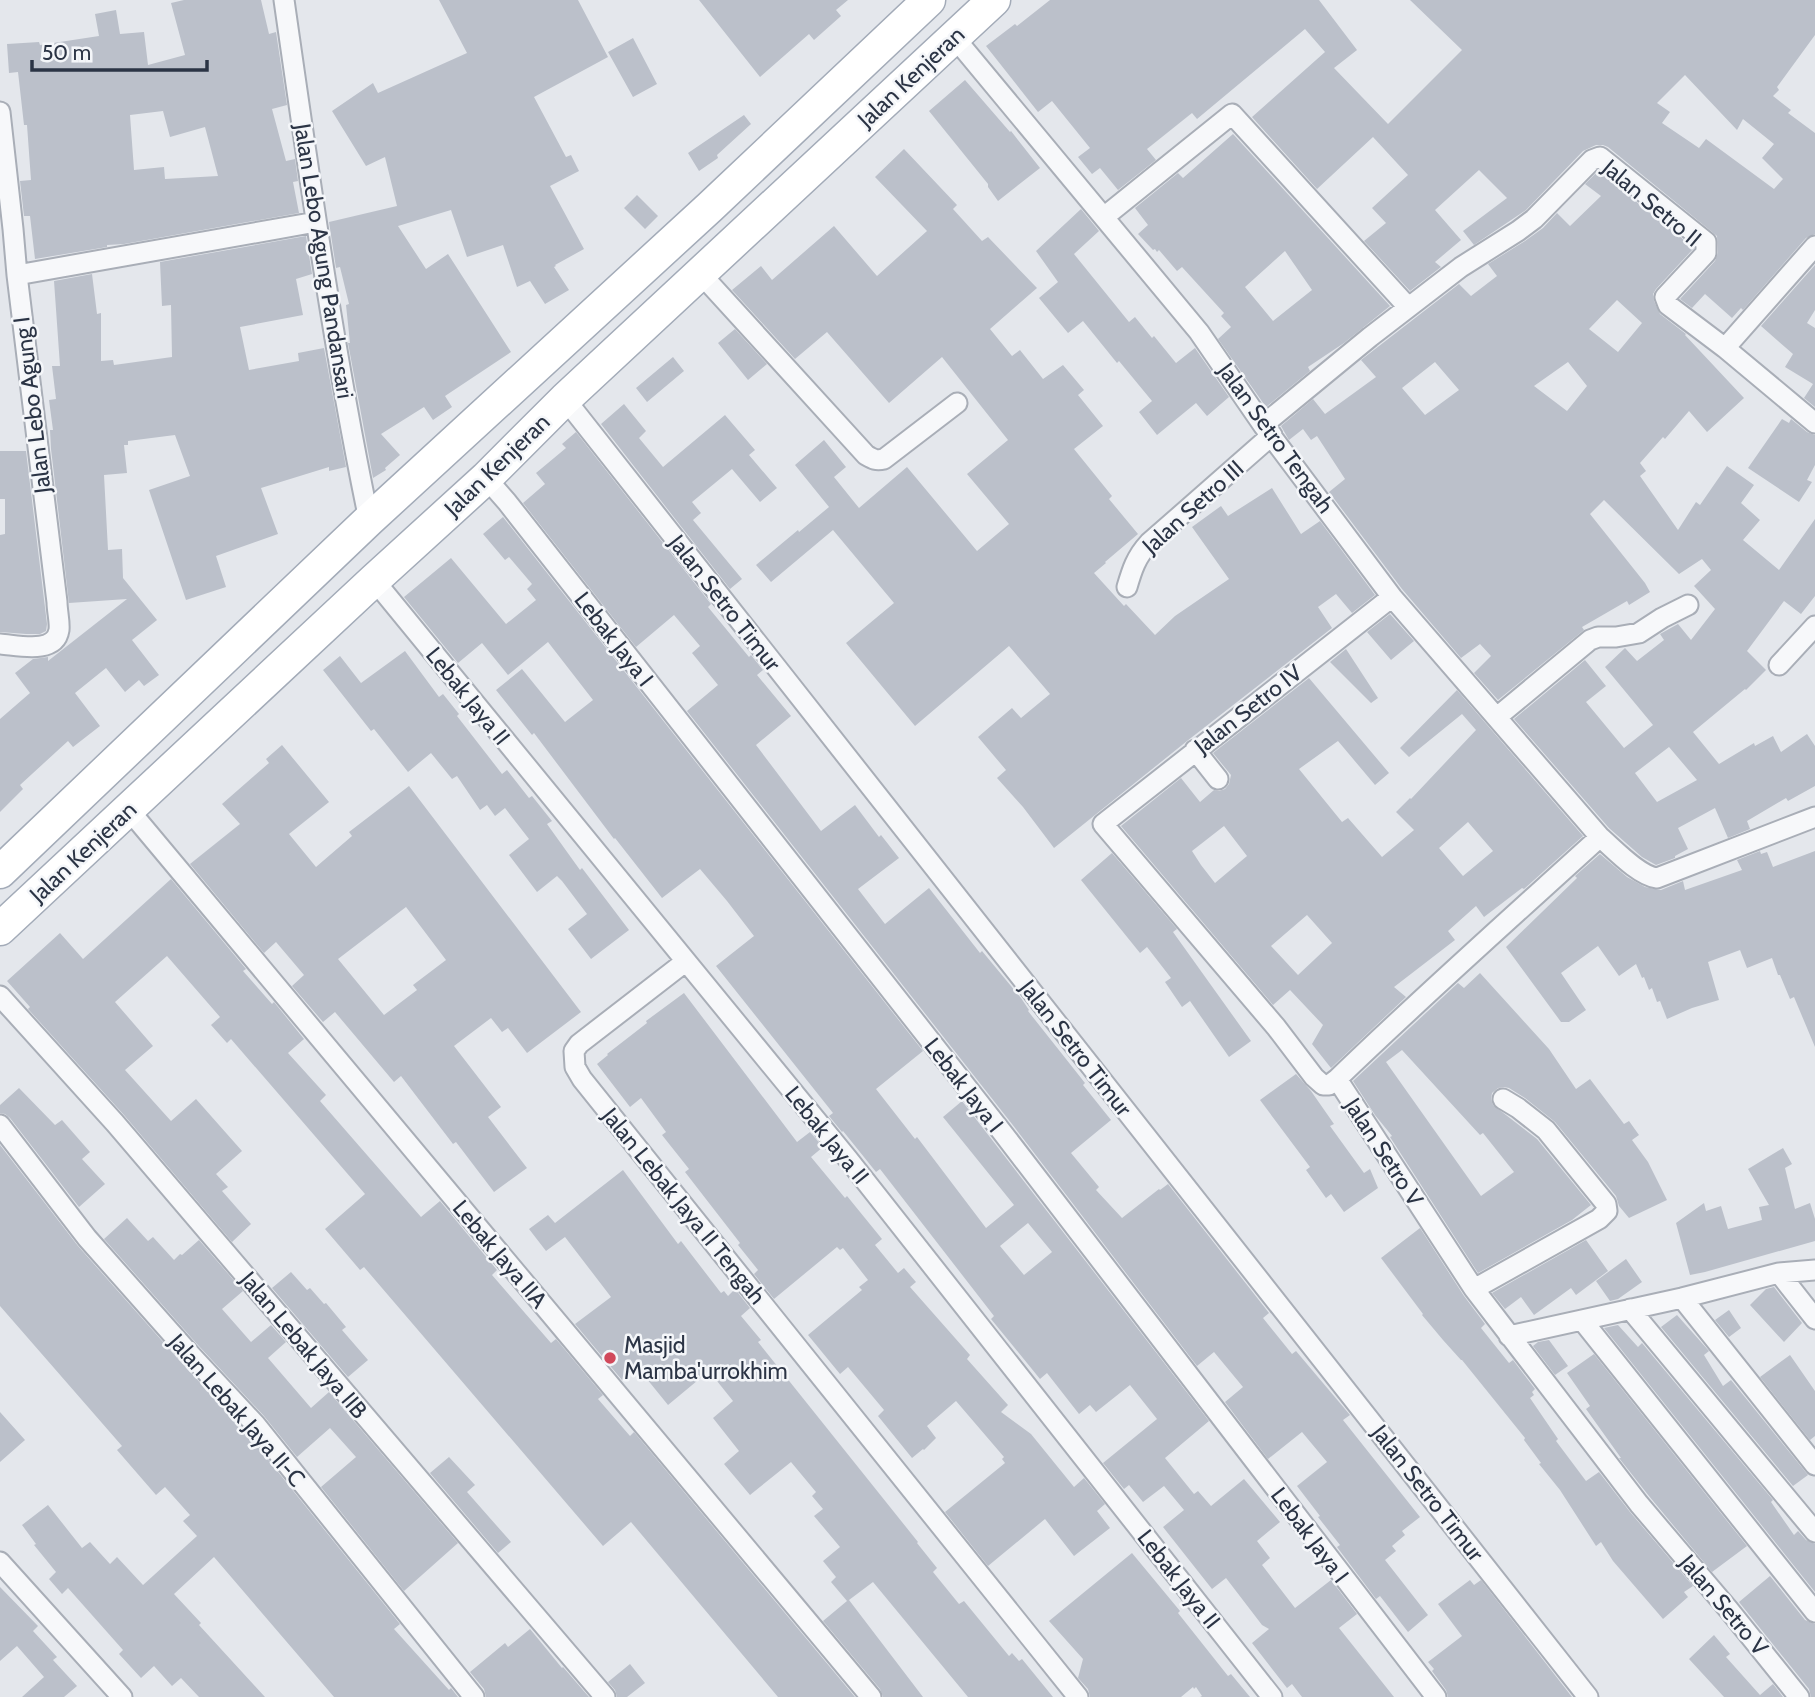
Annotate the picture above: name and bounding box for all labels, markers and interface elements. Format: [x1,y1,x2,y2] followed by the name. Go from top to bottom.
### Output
[851,20,970,134] street label: Jalan Kenjeran
[32,28,206,72] scale bar
[42,40,91,65] text: 50 m
[288,121,360,400] street label: Jalan Lebo Agung Pandansari
[1596,153,1707,253] street label: Jalan Setro II
[7,315,57,496] street label: Jalan Lebo Agung I
[1211,357,1340,519] street label: Jalan Setro Tengah
[438,408,556,523] street label: Jalan Kenjeran
[1136,454,1249,560] street label: Jalan Setro III
[662,528,787,677] street label: Jalan Setro Timur
[568,586,660,692] street label: Lebak Jaya I
[420,641,516,751] street label: Lebak Jaya II
[1188,658,1307,760] street label: Jalan Setro IV
[23,795,142,909] street label: Jalan Kenjeran
[1013,973,1138,1122] street label: Jalan Setro Timur
[918,1032,1010,1138] street label: Lebak Jaya I
[779,1080,875,1190] street label: Lebak Jaya II
[1338,1092,1429,1211] street label: Jalan Setro V
[596,1101,772,1310] street label: Jalan Lebak Jaya II Tengah
[447,1194,553,1314] street label: Lebak Jaya IIA
[234,1265,374,1424] street label: Jalan Lebak Jaya IIB
[162,1327,311,1492] street label: Jalan Lebak Jaya II-C
[624,1331,788,1385] place label: Masjid Mamba'urrokhim
[602,1350,618,1366] marker: Masjid Mamba'urrokhim
[1365,1418,1490,1567] street label: Jalan Setro Timur
[1265,1482,1355,1588] street label: Lebak Jaya I
[1132,1524,1226,1634] street label: Lebak Jaya II
[1673,1548,1774,1661] street label: Jalan Setro V

